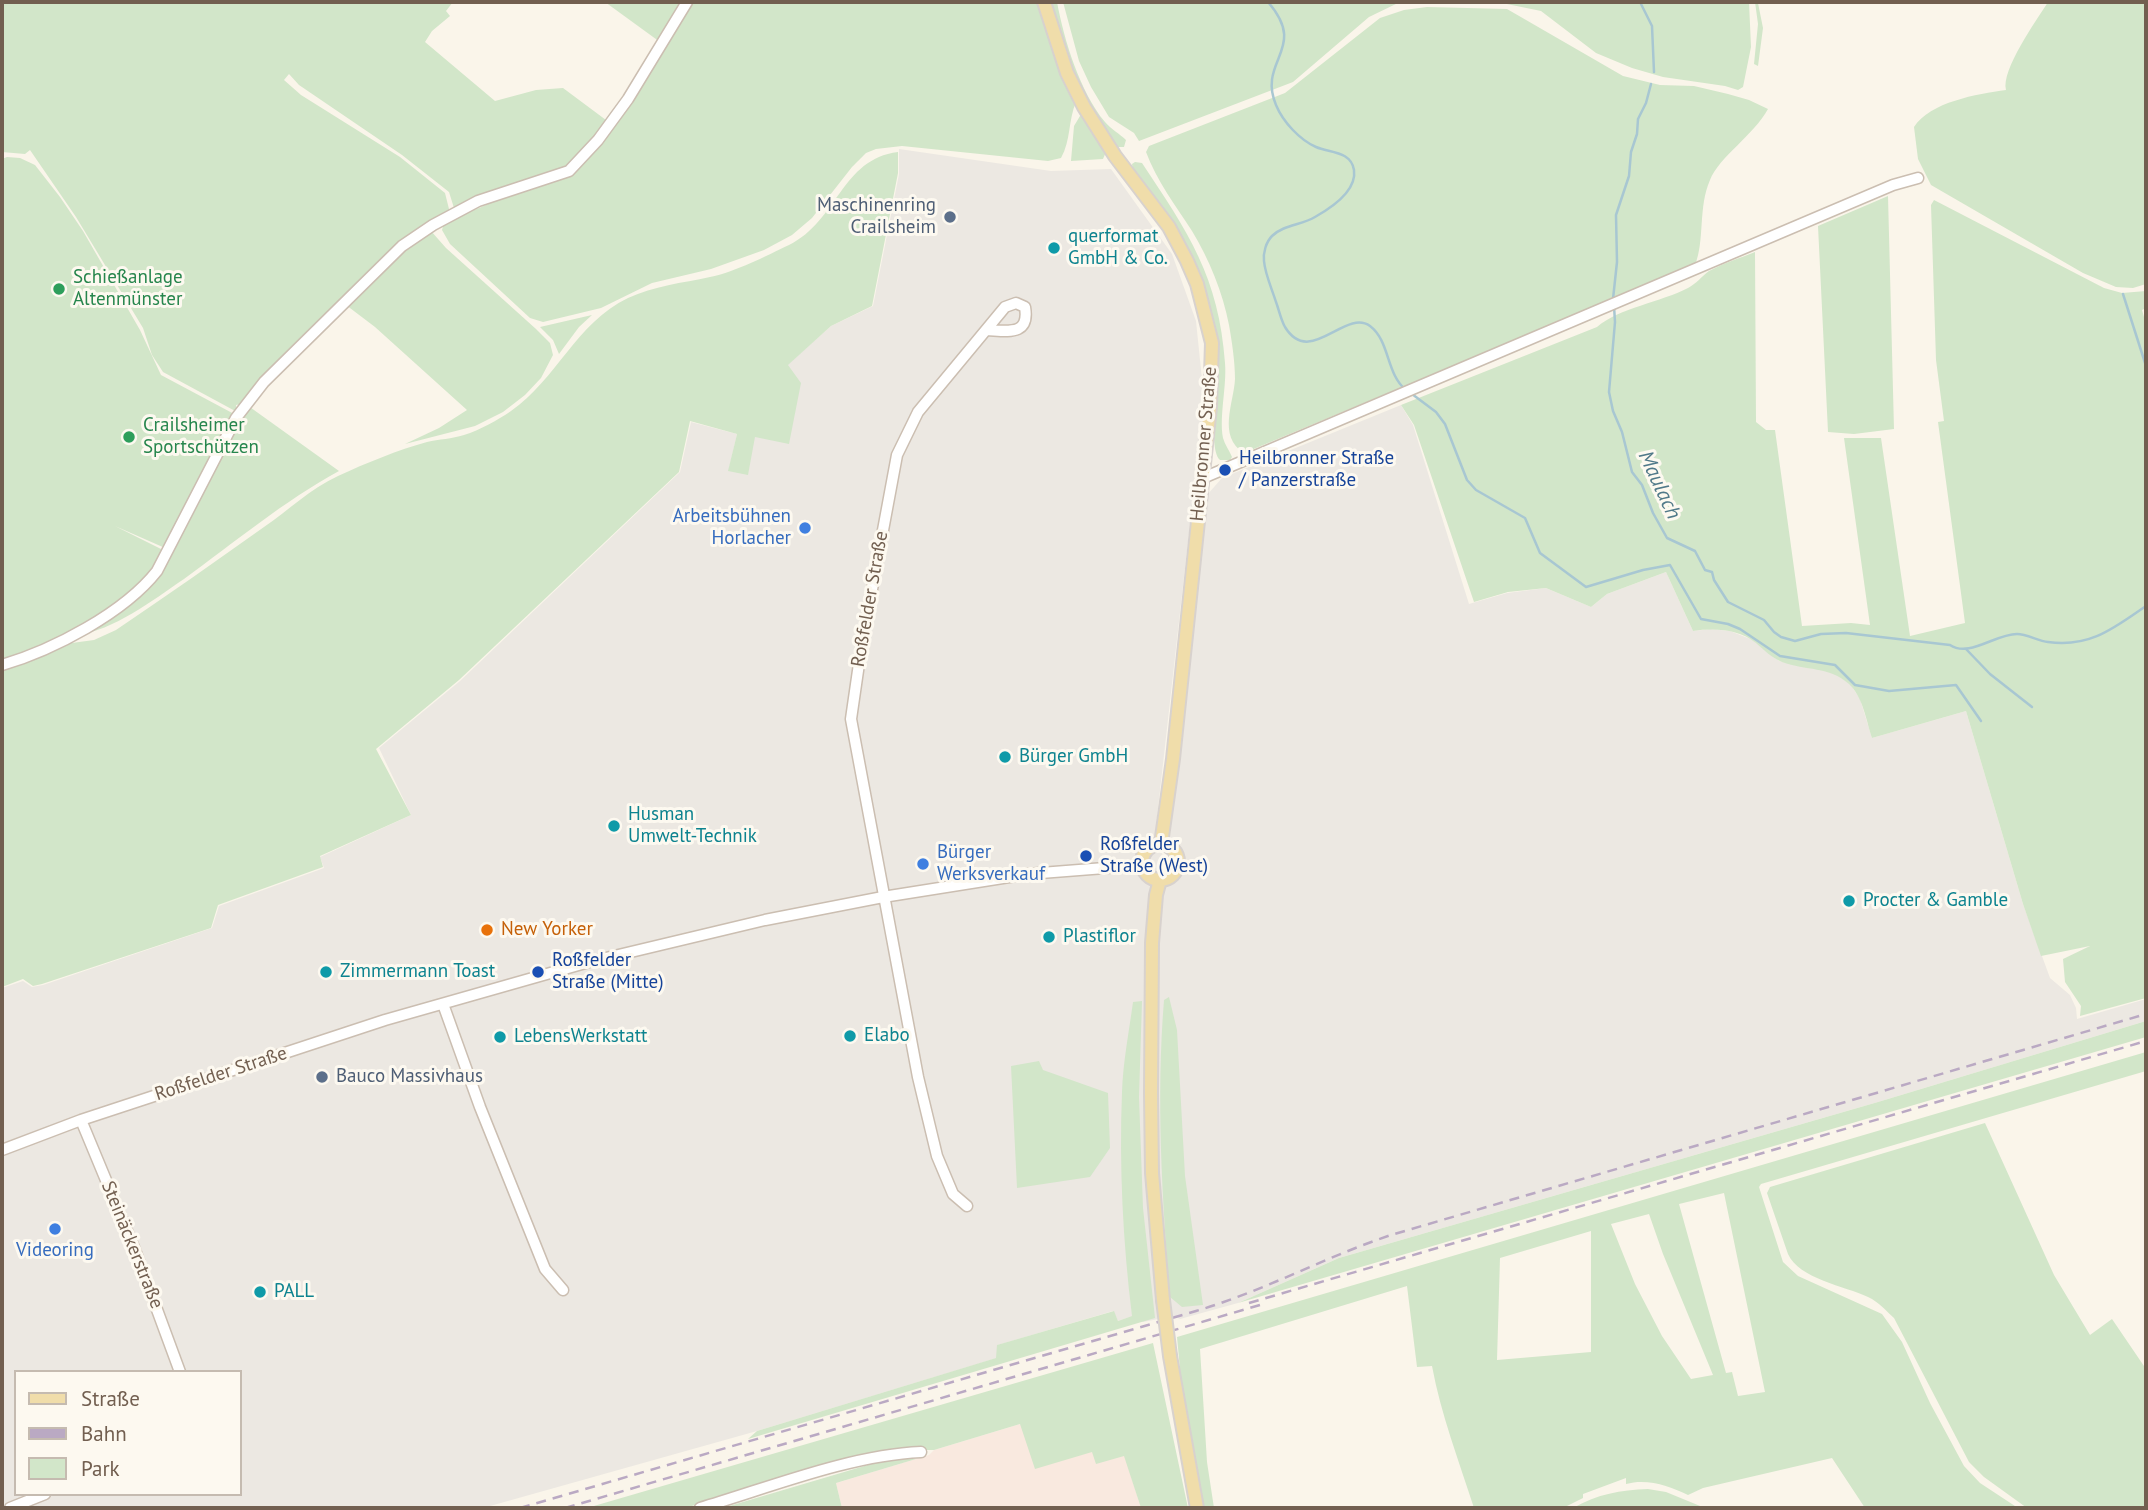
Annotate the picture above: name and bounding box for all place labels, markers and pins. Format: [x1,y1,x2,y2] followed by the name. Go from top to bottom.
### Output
[817,195,936,239] place label: Maschinenring Crailsheim
[942,209,958,225] marker: Maschinenring Crailsheim
[1068,226,1168,270] place label: querformat GmbH & Co.
[1046,240,1062,256] marker: querformat GmbH & Co.
[73,267,183,311] place label: Schießanlage Altenmünster
[51,281,67,297] marker: Schießanlage Altenmünster
[143,415,259,459] place label: Crailsheimer Sportschützen
[121,429,137,445] marker: Crailsheimer Sportschützen
[1239,448,1394,492] place label: Heilbronner Straße / Panzerstraße
[1217,462,1233,478] marker: Heilbronner Straße / Panzerstraße
[673,506,791,550] place label: Arbeitsbühnen Horlacher
[797,520,813,536] marker: Arbeitsbühnen Horlacher
[1019,746,1128,768] place label: Bürger GmbH
[997,749,1013,765] marker: Bürger GmbH
[628,804,757,848] place label: Husman Umwelt-Technik
[606,818,622,834] marker: Husman Umwelt-Technik
[1100,834,1208,878] place label: Roßfelder Straße (West)
[937,842,1045,886] place label: Bürger Werksverkauf
[1078,848,1094,864] marker: Roßfelder Straße (West)
[915,856,931,872] marker: Bürger Werksverkauf
[1863,890,2008,912] place label: Procter & Gamble
[1841,893,1857,909] marker: Procter & Gamble
[501,919,593,941] place label: New Yorker
[479,922,495,938] marker: New Yorker
[1063,926,1136,948] place label: Plastiflor
[1041,929,1057,945] marker: Plastiflor
[552,950,663,994] place label: Roßfelder Straße (Mitte)
[340,961,495,983] place label: Zimmermann Toast
[318,964,334,980] marker: Zimmermann Toast
[530,964,546,980] marker: Roßfelder Straße (Mitte)
[864,1025,910,1047] place label: Elabo
[514,1026,648,1048] place label: LebensWerkstatt
[842,1028,858,1044] marker: Elabo
[492,1029,508,1045] marker: LebensWerkstatt
[336,1066,483,1088] place label: Bauco Massivhaus
[314,1069,330,1085] marker: Bauco Massivhaus
[47,1221,63,1237] marker: Videoring
[16,1240,94,1262] place label: Videoring
[274,1281,314,1303] place label: PALL
[252,1284,268,1300] marker: PALL

